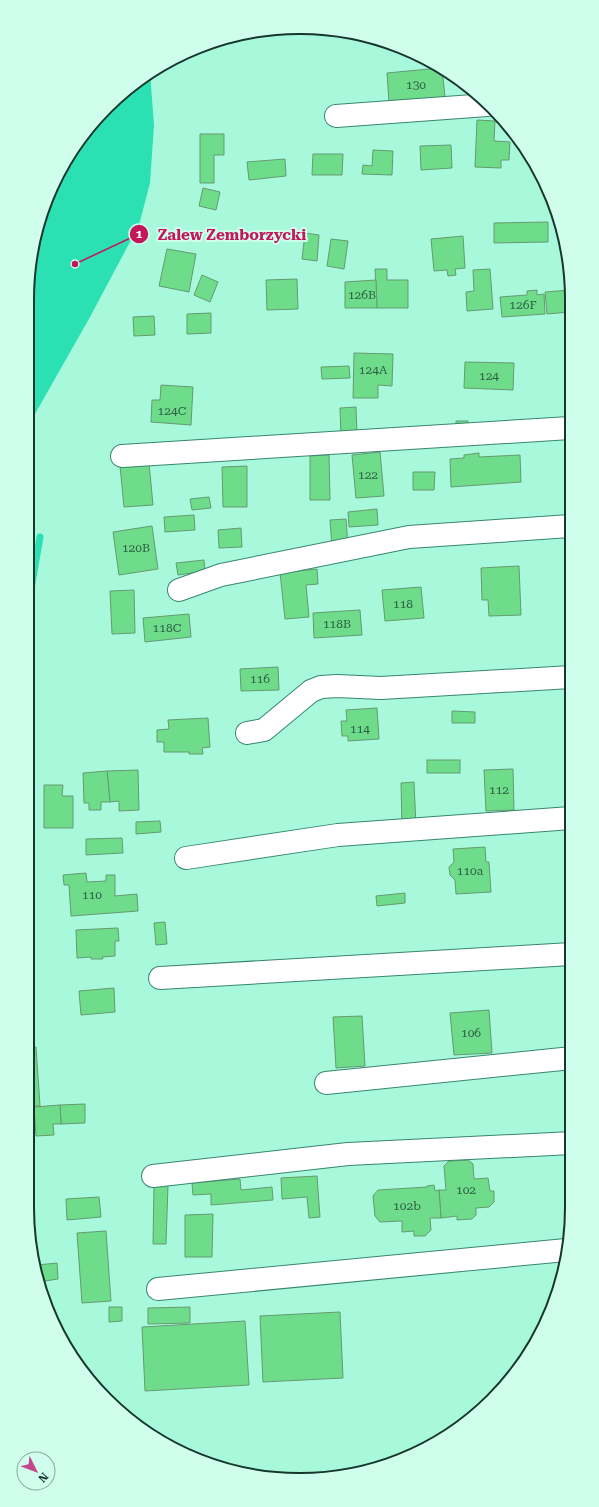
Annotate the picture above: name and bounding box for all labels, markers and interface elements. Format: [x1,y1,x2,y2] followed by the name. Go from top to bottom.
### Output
[406,78,426,92] house number: 130
[129,221,314,248] callout: Zalew Zemborzycki
[158,226,306,244] text: Zalew Zemborzycki
[136,227,143,241] text: 1
[348,288,376,302] house number: 126B
[509,298,537,312] house number: 126F
[359,363,388,377] house number: 124A
[479,369,499,383] house number: 124
[158,404,187,418] house number: 124C
[358,468,378,482] house number: 122
[122,541,150,555] house number: 120B
[393,597,413,611] house number: 118
[323,617,351,631] house number: 118B
[153,621,182,635] house number: 118C
[250,672,270,686] house number: 116
[350,722,370,736] house number: 114
[489,783,509,797] house number: 112
[457,864,484,878] house number: 110a
[82,888,102,902] house number: 110
[461,1026,481,1040] house number: 106
[456,1183,476,1197] house number: 102
[393,1199,421,1213] house number: 102b
[16,1451,56,1491] north arrow
[35,1470,51,1485] text: N

